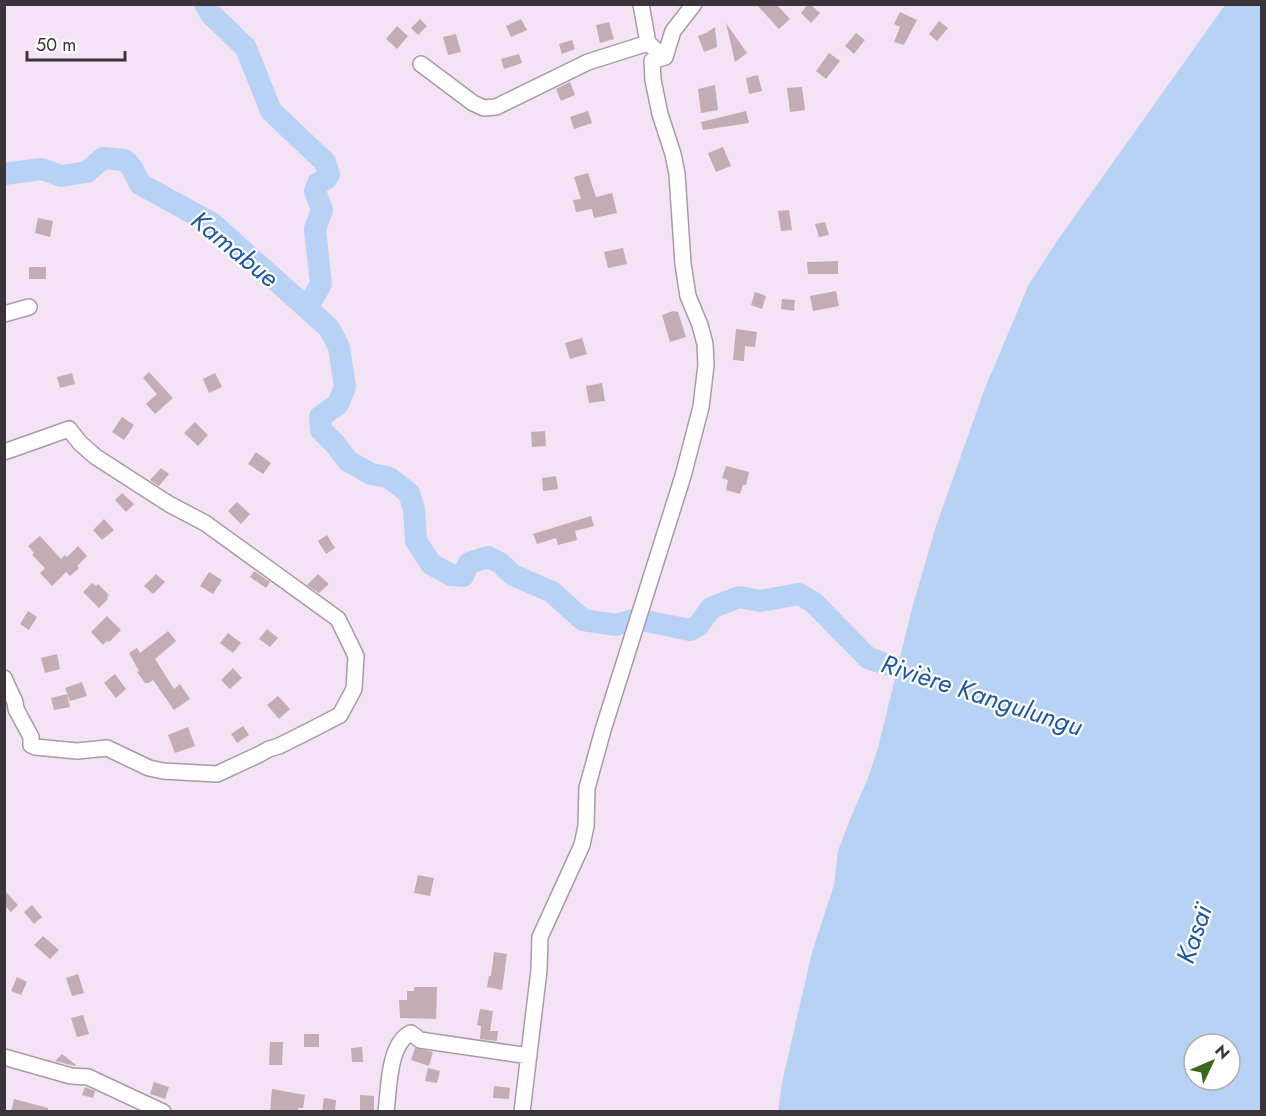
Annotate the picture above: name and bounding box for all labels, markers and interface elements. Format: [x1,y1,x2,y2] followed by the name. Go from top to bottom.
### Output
[27,24,124,62] scale bar
[36,32,76,58] text: 50 m
[183,202,287,296] water label: Kamabue
[876,645,1088,745] water label: Rivière Kangulungu
[1166,896,1223,968] water label: Kasaï
[1182,1032,1242,1092] north arrow
[1210,1039,1235,1064] text: N

